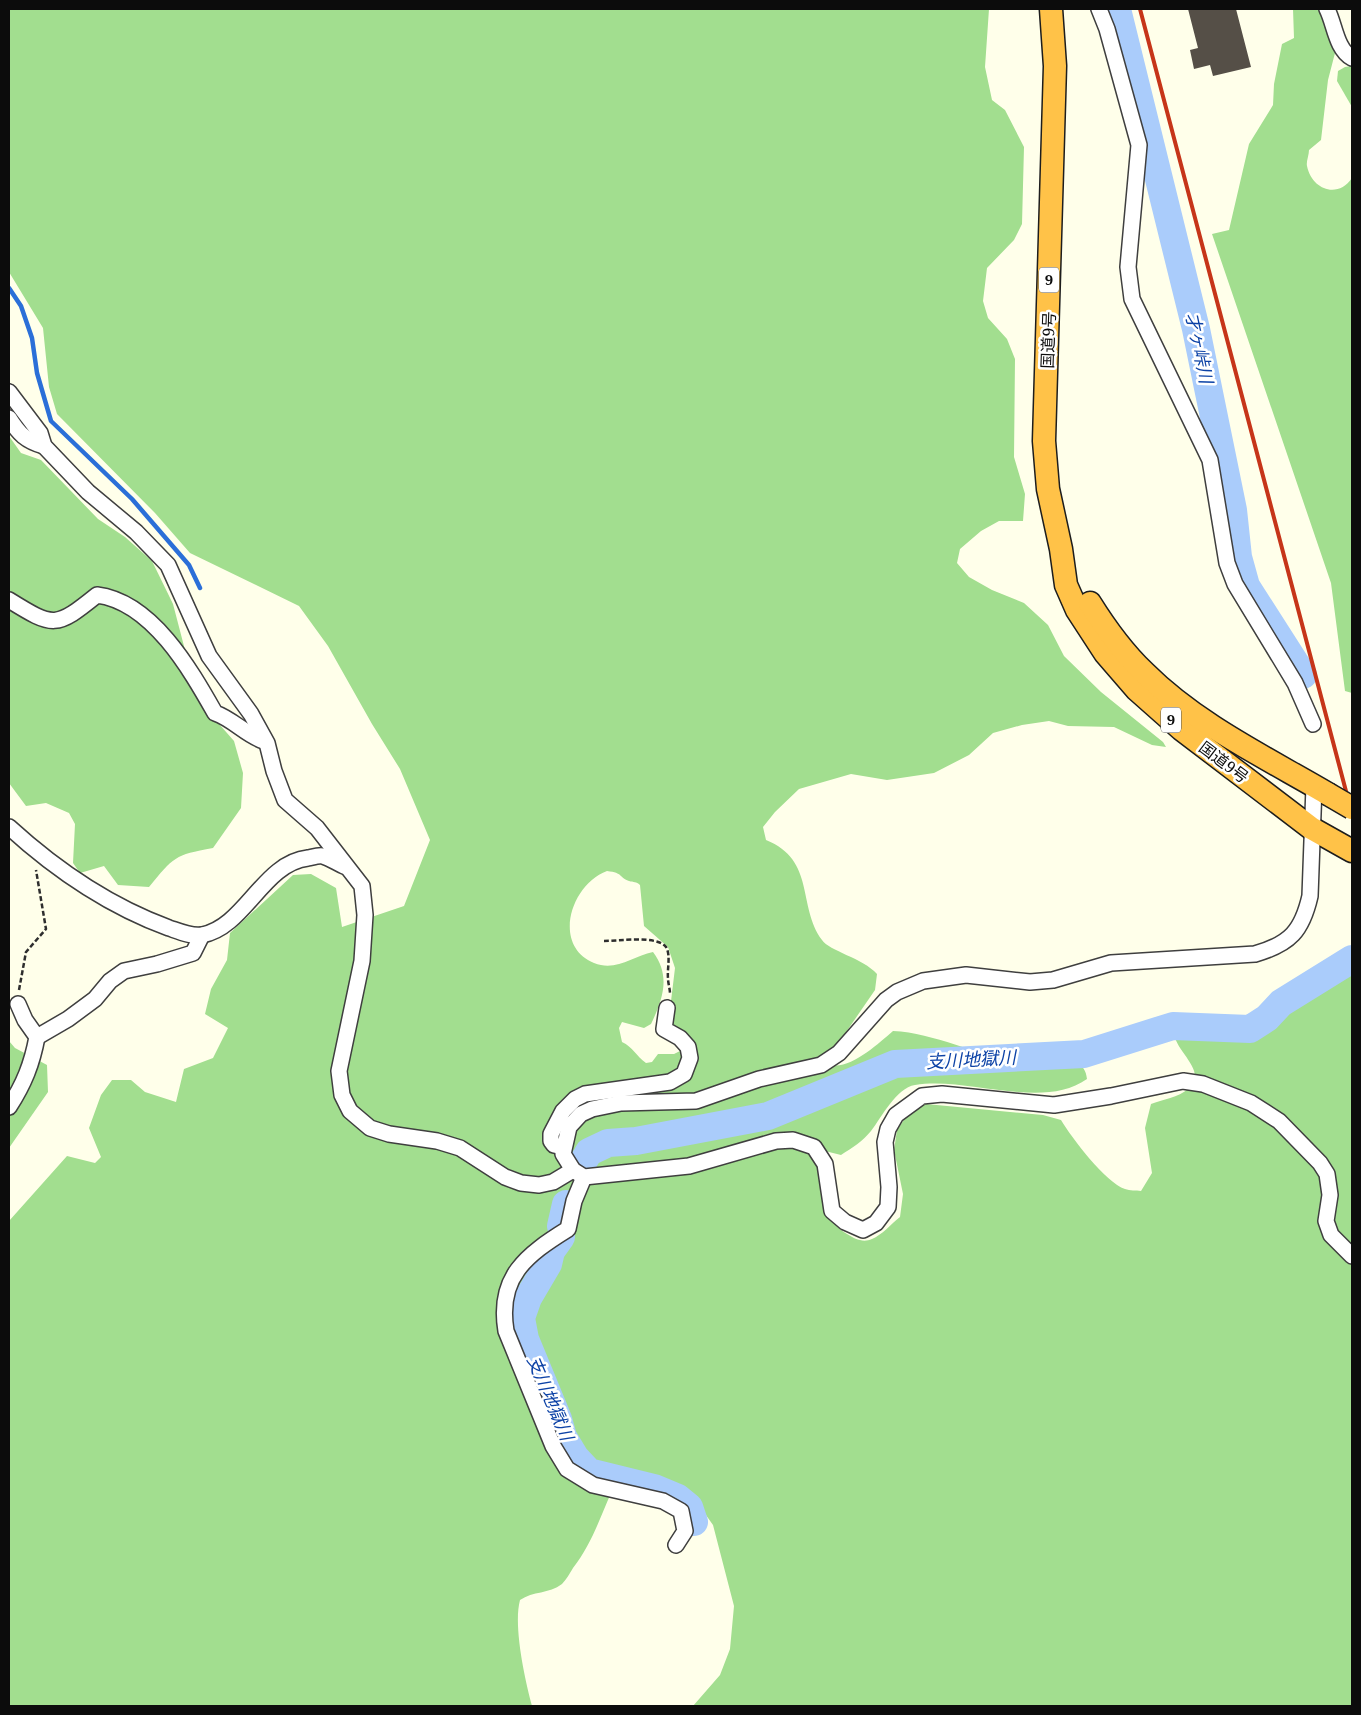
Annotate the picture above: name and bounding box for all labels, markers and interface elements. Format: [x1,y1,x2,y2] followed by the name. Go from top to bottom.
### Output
[1039,268,1059,292] road number: 9
[1181,310,1220,387] water label: 才ヶ峠川
[1036,311,1060,369] street label: 国道9号
[1161,708,1181,732] road number: 9
[1195,736,1253,788] street label: 国道9号
[925,1045,1019,1073] water label: 支川地獄川
[522,1351,580,1446] water label: 支川地獄川

